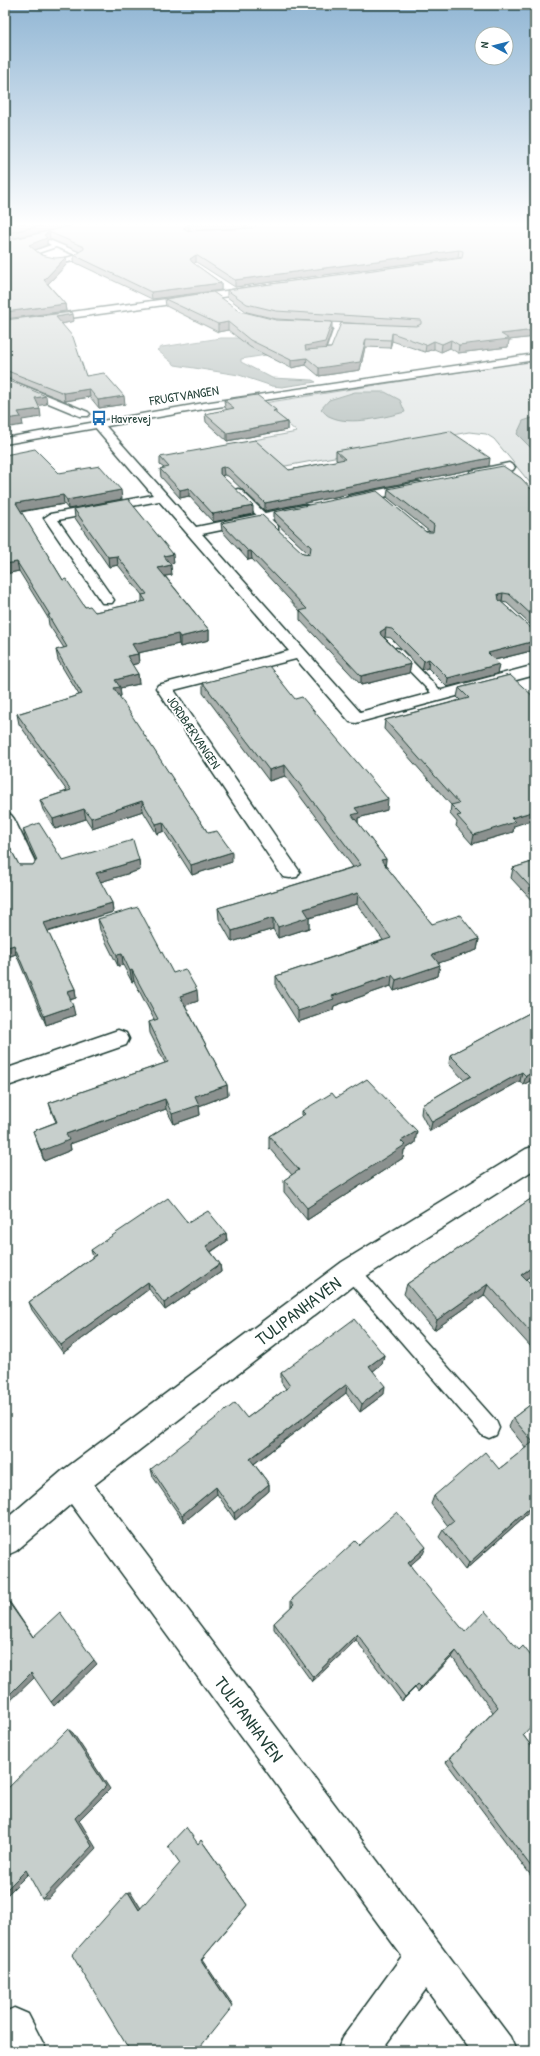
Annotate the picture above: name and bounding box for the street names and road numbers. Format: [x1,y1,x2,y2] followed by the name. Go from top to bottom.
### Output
[147,381,220,410] street label: FRUGTVANGEN
[163,692,225,772] street label: JORDBÆRVANGEN
[250,1271,346,1351] street label: TULIPANHAVEN
[209,1671,289,1767] street label: TULIPANHAVEN

